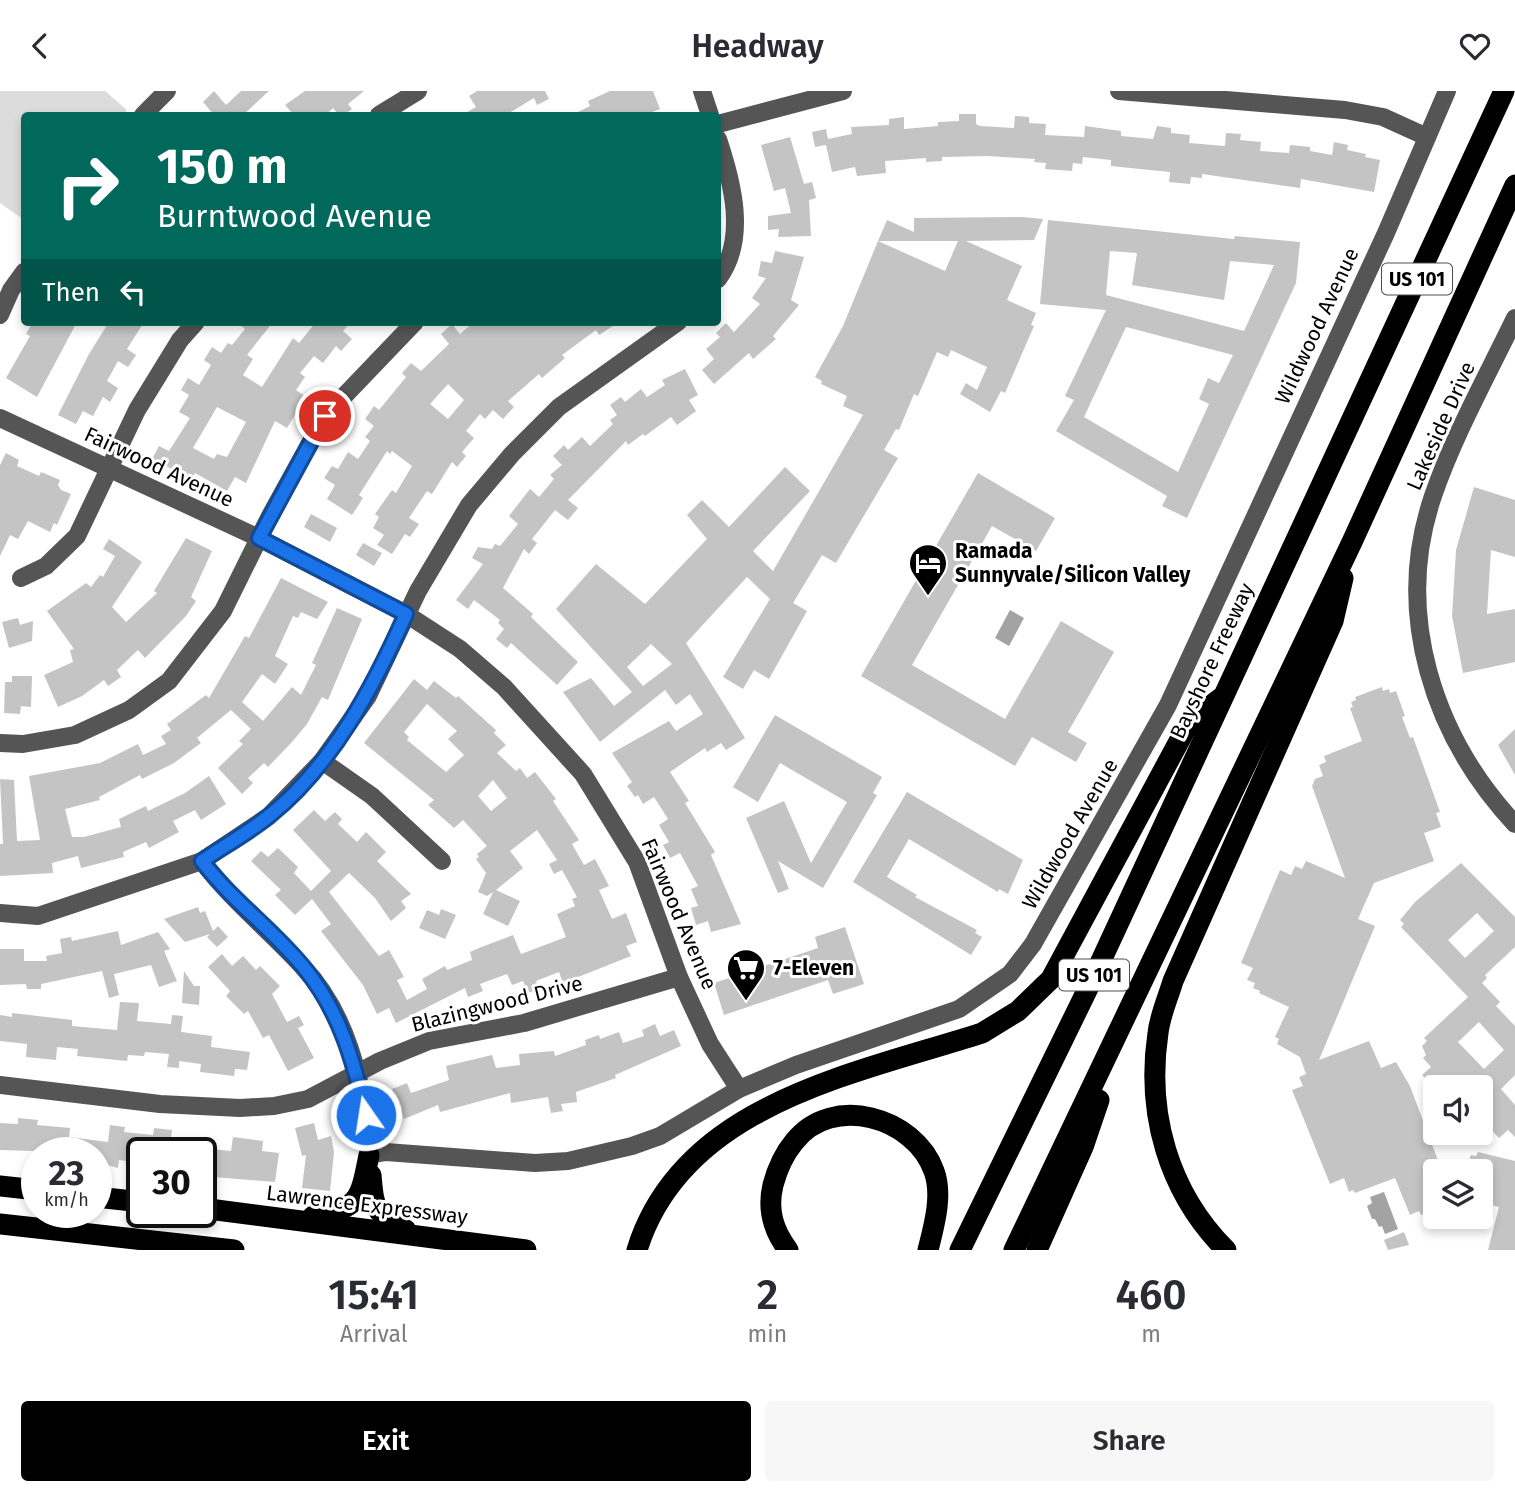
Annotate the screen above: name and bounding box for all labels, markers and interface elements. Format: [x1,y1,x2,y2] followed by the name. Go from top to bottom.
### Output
[21,27,59,65] icon: back
[691,27,824,65] text: Headway
[1456,27,1494,65] icon: heart
[157,137,288,196] text: 150 m
[42,140,133,231] icon: right
[157,197,432,235] text: Burntwood Avenue
[1269,244,1365,408] street label: Wildwood Avenue
[1382,263,1452,295] road number: US 101
[114,273,152,311] icon: left
[42,277,100,308] text: Then
[1401,358,1481,494] street label: Lakeside Drive
[295,386,355,446] pin
[306,397,344,435] icon: arrive
[80,421,238,513] street label: Fairwood Avenue
[955,538,1191,588] place label: Ramada Sunnyvale/Silicon Valley
[907,542,949,597] hotel icon: Ramada Sunnyvale/Silicon Valley
[1164,578,1260,743] street label: Bayshore Freeway
[1016,754,1124,914] street label: Wildwood Avenue
[635,834,723,994] street label: Fairwood Avenue
[725,947,767,1002] supermarket icon: 7-Eleven
[773,955,854,981] place label: 7-Eleven
[1059,960,1129,991] road number: US 101
[409,970,585,1038] street label: Blazingwood Drive
[1423,1075,1493,1229] map controls
[1423,1075,1493,1145] button: sound
[329,1078,403,1152] position arrow
[126,1137,217,1228] speed limit sign: 30
[48,1152,85,1194] text: 23
[1423,1159,1493,1229] button: layers
[265,1180,470,1230] street label: Lawrence Expressway
[44,1189,89,1211] text: km/h
[328,1270,419,1320] text: 15:41
[757,1270,778,1320] text: 2
[1116,1270,1187,1320] text: 460
[340,1320,407,1348] text: Arrival
[748,1320,787,1348] text: min
[1141,1320,1161,1348] text: m
[21,1401,751,1481] button: Exit
[765,1401,1494,1481] button: Share

